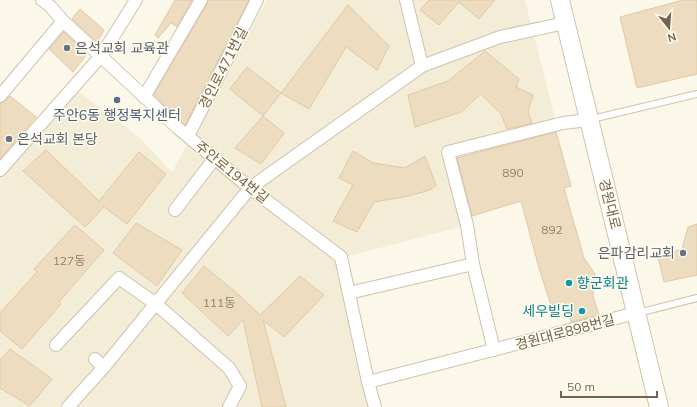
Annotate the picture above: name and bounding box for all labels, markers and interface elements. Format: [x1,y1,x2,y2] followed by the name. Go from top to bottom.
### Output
[649,8,689,48] north arrow
[195,24,251,112] street label: 경인로471번길
[666,30,678,45] text: N
[75,39,169,57] place label: 은석교회 교육관
[62,43,72,53] marker: 은석교회 교육관
[112,95,122,105] marker: 주안6동 행정복지센터
[53,106,181,124] place label: 주안6동 행정복지센터
[17,130,98,148] place label: 은석교회 본당
[4,134,14,144] marker: 은석교회 본당
[192,137,272,207] street label: 주안로194번길
[502,165,524,180] house number: 890
[595,177,625,231] street label: 경원대로
[541,222,563,237] house number: 892
[598,244,675,262] place label: 은파감리교회
[678,248,688,258] marker: 은파감리교회
[53,253,85,268] house number: 127동
[577,274,629,292] place label: 향군회관
[564,278,574,288] marker: 향군회관
[203,295,235,310] house number: 111동
[522,302,574,320] place label: 세우빌딩
[577,306,587,316] marker: 세우빌딩
[513,310,617,354] street label: 경원대로898번길
[561,373,657,399] scale bar
[567,379,595,394] text: 50 m

